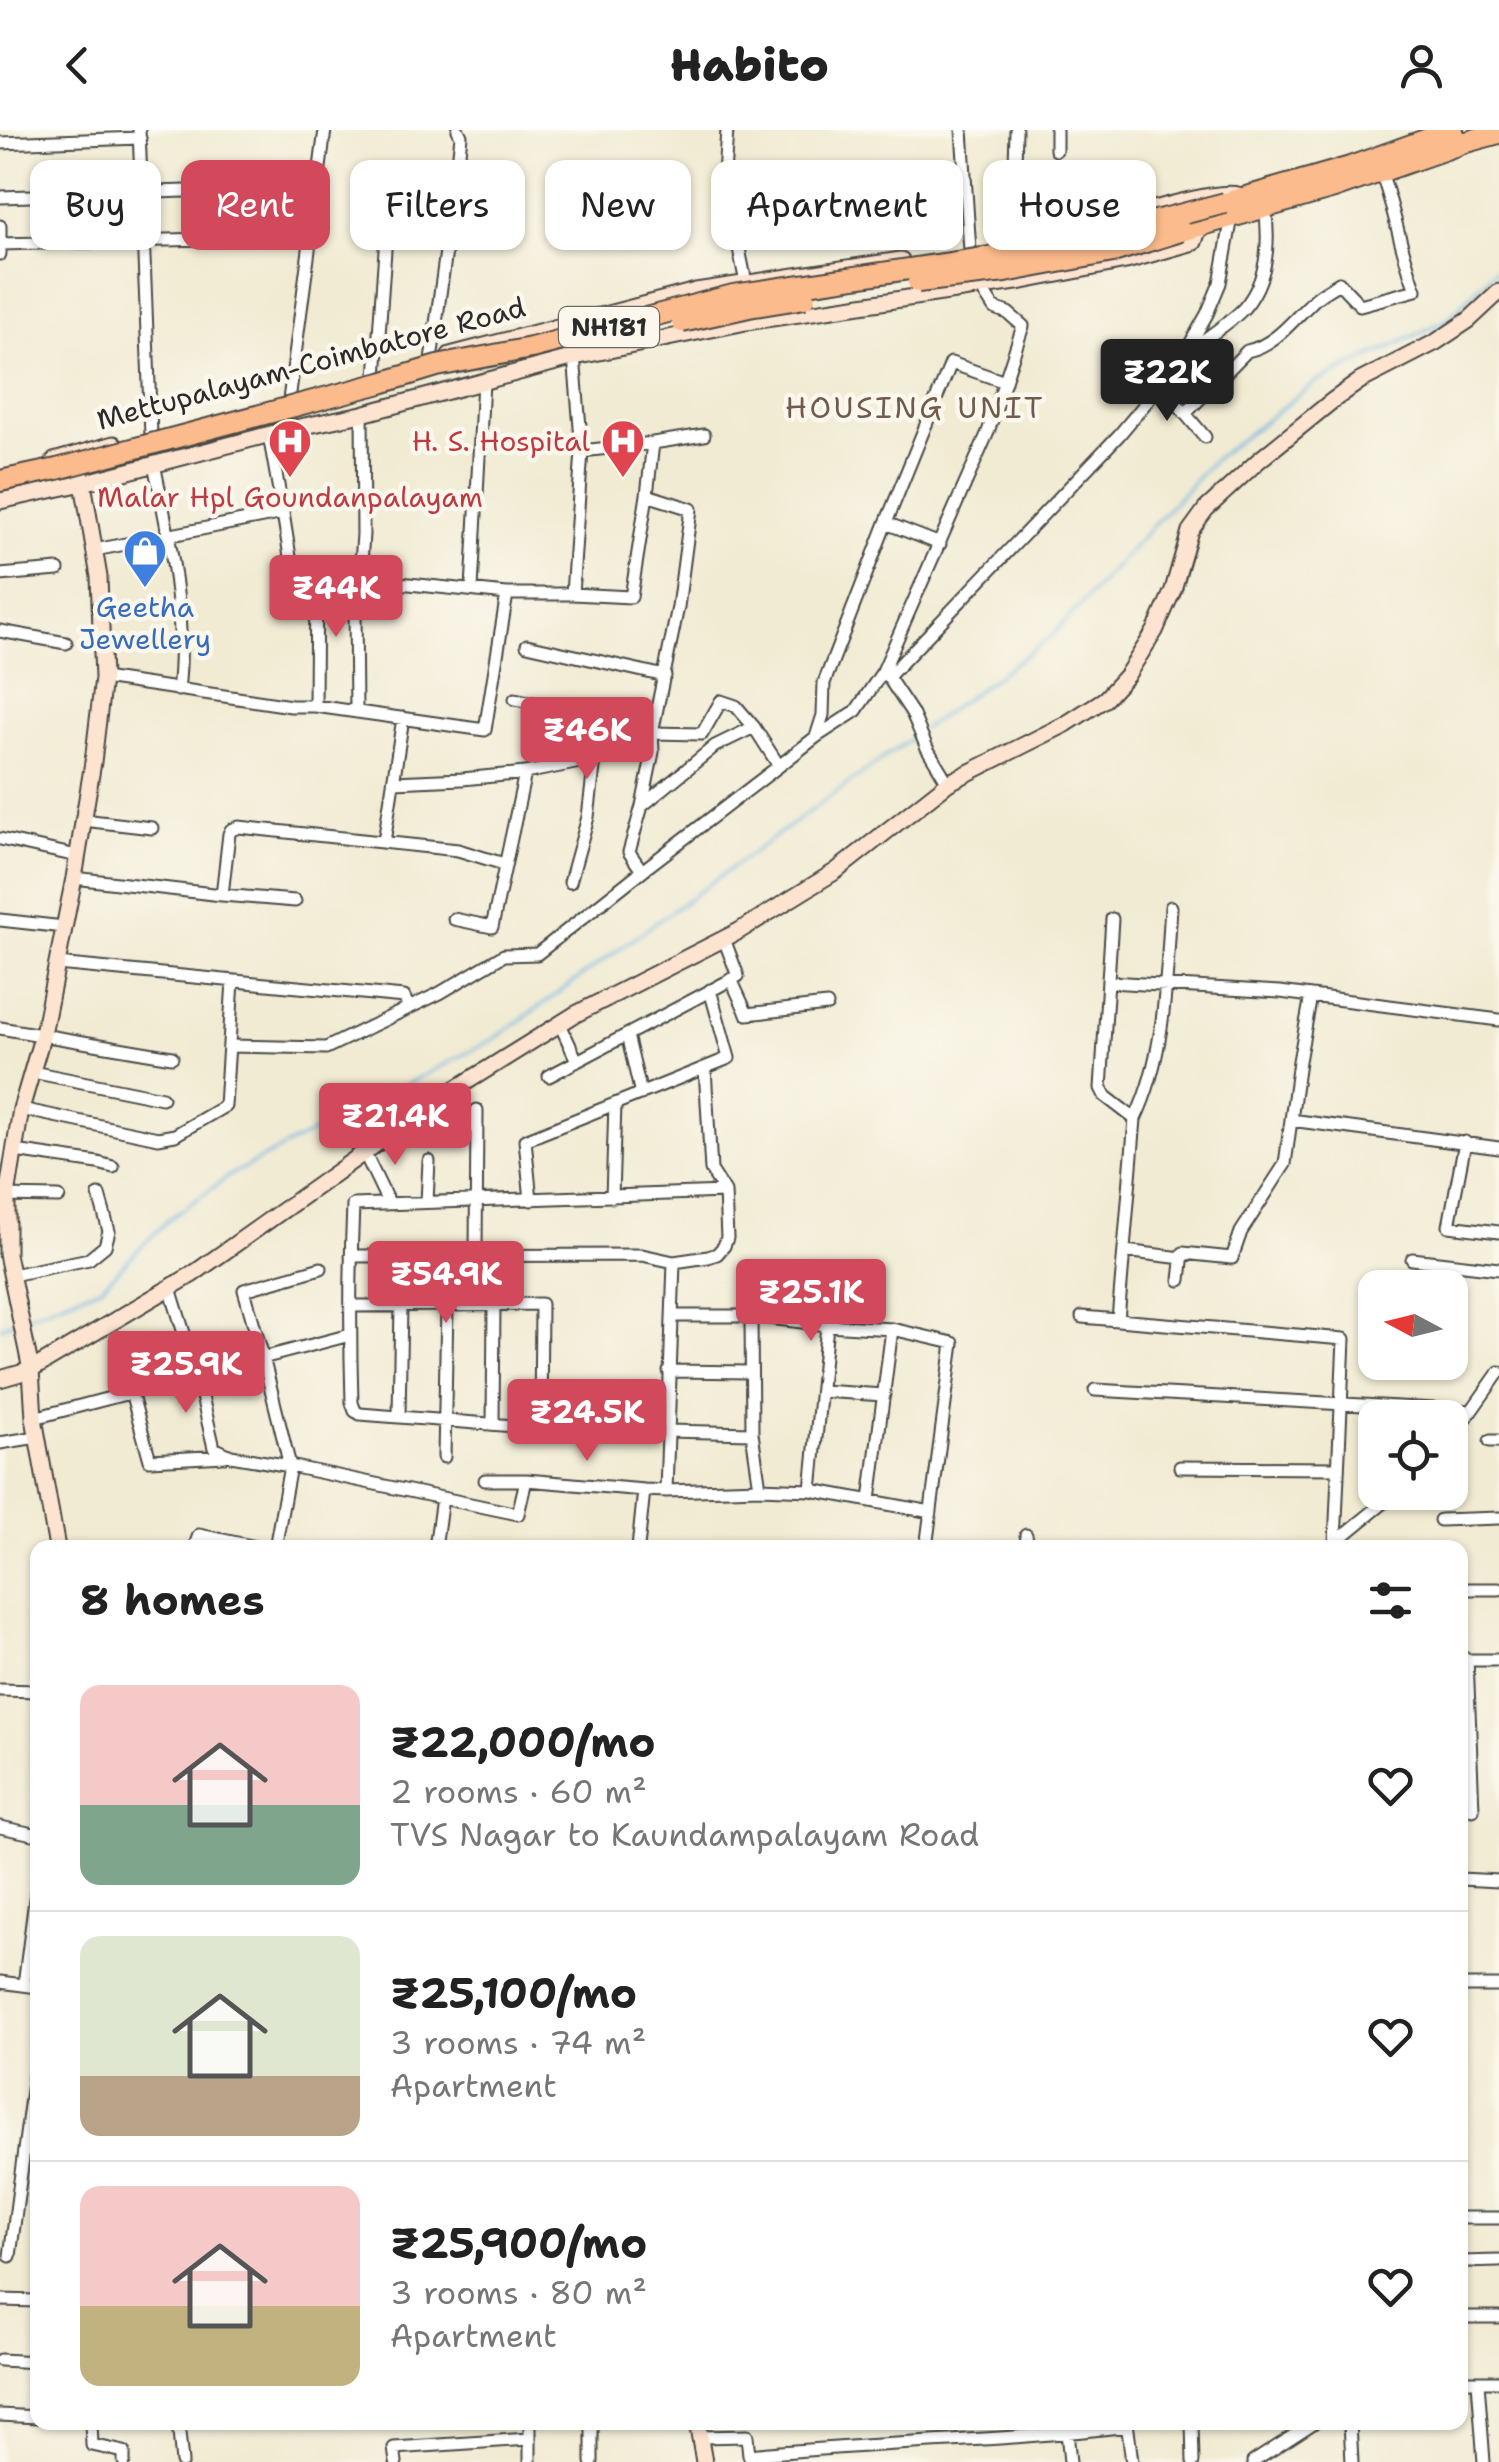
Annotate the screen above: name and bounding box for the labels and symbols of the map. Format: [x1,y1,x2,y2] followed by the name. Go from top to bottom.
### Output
[92,287,530,439] street label: Mettupalayam-Coimbatore Road
[559,307,659,347] road number: NH181
[1108,339,1226,424] pin: ₹22K
[785,387,1045,428] district label: HOUSING UNIT
[267,418,313,479] hospital icon: Malar Hpl Goundanpalayam
[600,418,646,479] hospital icon: H. S. Hospital
[412,422,591,460] place label: H. S. Hospital
[97,478,483,516] place label: Malar Hpl Goundanpalayam
[122,528,168,589] shop icon: Geetha Jewellery
[277,555,395,640] pin: ₹44K
[79,588,211,658] place label: Geetha Jewellery
[528,697,646,782] pin: ₹46K
[314,1083,476,1168] pin: ₹21.4K
[365,1241,527,1326] pin: ₹54.9K
[730,1259,892,1344] pin: ₹25.1K
[1358,1270,1468,1380] north arrow
[105,1331,267,1416] pin: ₹25.9K
[506,1379,668,1464] pin: ₹24.5K

